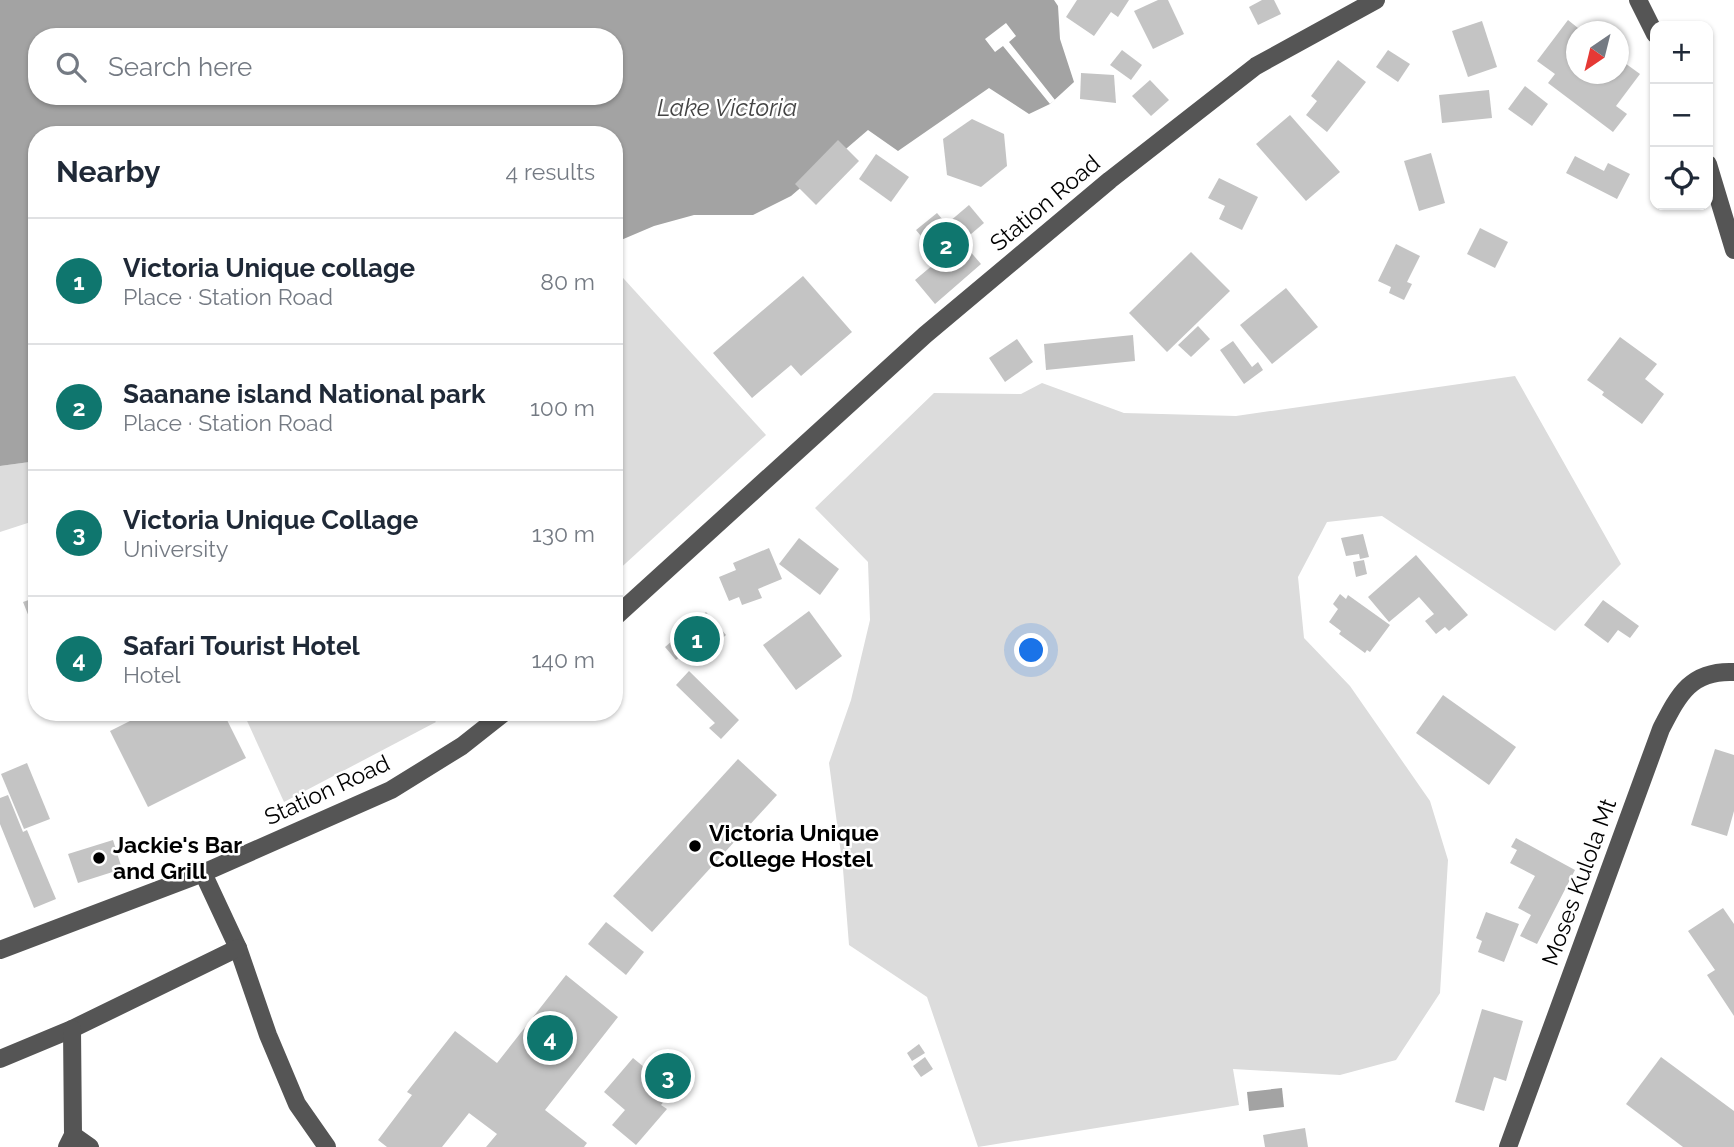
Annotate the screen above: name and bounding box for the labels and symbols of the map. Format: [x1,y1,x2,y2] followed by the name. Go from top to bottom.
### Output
[1566,21,1629,84] north arrow
[657,93,797,122] water label: Lake Victoria
[984,149,1105,256] street label: Station Road
[923,219,969,271] pin: 2
[674,613,720,665] pin: 1
[1014,633,1048,667] your location
[260,749,394,830] street label: Station Road
[1536,794,1621,969] street label: Moses Kulola Mt
[709,819,879,872] place label: Victoria Unique College Hostel
[113,831,242,884] place label: Jackie's Bar and Grill
[687,838,703,854] marker: Victoria Unique College Hostel
[91,850,107,866] marker: Jackie's Bar and Grill
[527,1012,573,1064] pin: 4
[645,1050,691,1102] pin: 3

